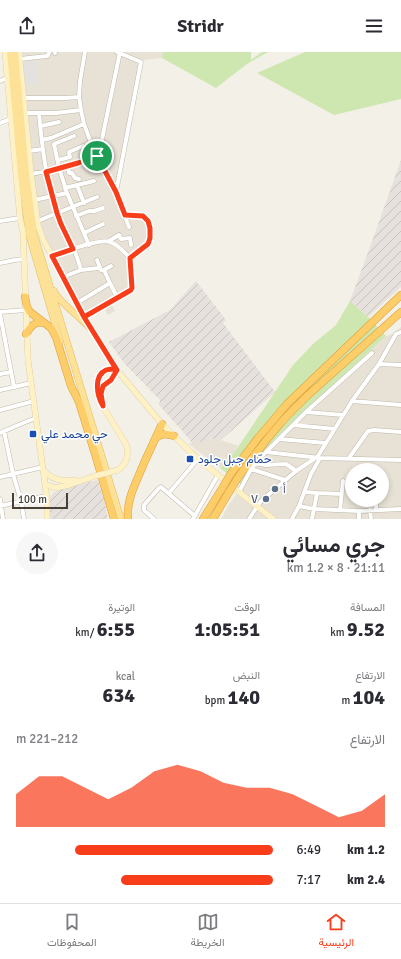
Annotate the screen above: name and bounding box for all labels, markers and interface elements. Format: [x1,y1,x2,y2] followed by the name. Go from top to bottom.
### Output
[16,15,38,37] icon: share
[177,15,224,37] text: Stridr
[363,15,385,37] icon: menu
[80,139,114,173] pin
[86,145,108,167] icon: arrive
[41,427,108,444] place label: حي محمد علي
[28,429,38,439] marker: حي محمد علي
[198,452,272,467] place label: حمّام جبل جلود
[185,454,195,464] marker: حمّام جبل جلود
[345,463,389,507] map controls
[345,463,389,507] button: layers
[283,482,286,497] place label: أ
[270,484,280,494] marker: أ
[12,491,68,510] scale bar
[251,492,258,507] place label: V
[18,493,47,506] text: 100 m
[261,494,271,504] marker: V
[283,531,385,558] text: جري مسائي
[16,532,58,574] button: share
[287,560,385,576] text: 21:11 · 8 × 1.2 km
[108,601,135,614] text: الوتيرة
[234,601,260,614] text: الوقت
[350,601,385,614] text: المسافة
[97,617,135,642] text: 6:55
[194,617,260,642] text: 1:05:51
[347,617,385,642] text: 9.52
[75,626,97,639] text: /km
[330,626,347,639] text: km
[233,669,260,682] text: النبض
[355,669,385,682] text: الارتفاع
[116,670,135,683] text: kcal
[103,683,135,708] text: 634
[228,685,260,710] text: 140
[353,685,385,710] text: 104
[205,694,228,707] text: bpm
[341,694,353,707] text: m
[16,731,78,747] text: 212–221 m
[350,732,385,748] text: الارتفاع
[296,842,321,858] text: 6:49
[347,842,385,858] text: 1.2 km
[296,872,321,888] text: 7:17
[347,872,385,888] text: 2.4 km
[47,911,97,952] tab: المحفوظات
[191,911,225,952] tab: الخريطة
[318,911,354,952] tab: الرئيسية

